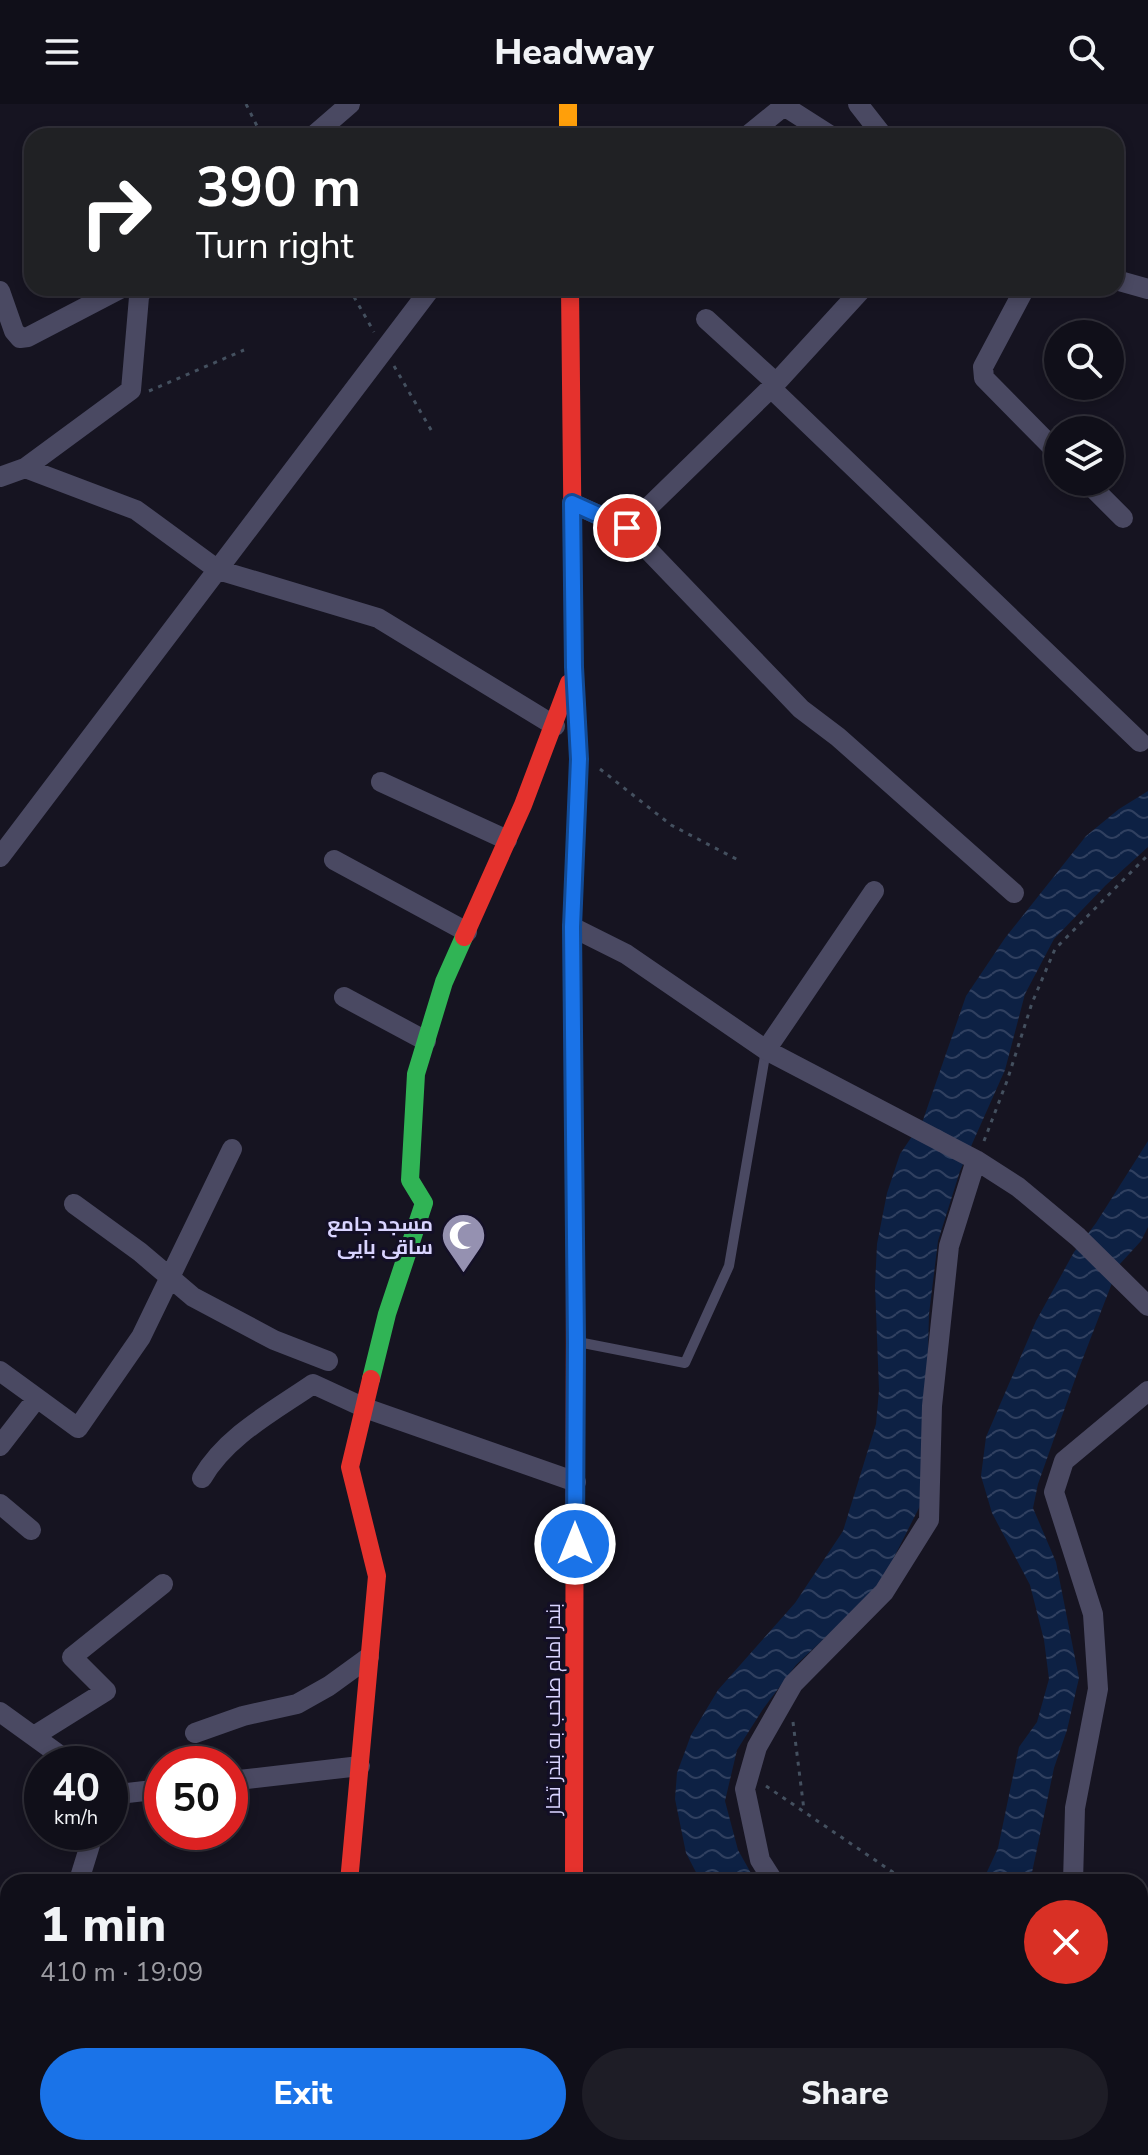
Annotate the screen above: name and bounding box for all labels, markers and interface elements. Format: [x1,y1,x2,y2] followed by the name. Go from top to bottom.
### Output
[494,28,654,77] text: Headway
[40,30,84,74] icon: menu
[1064,30,1108,74] icon: search
[196,149,361,226] text: 390 m
[64,160,168,264] icon: right
[196,222,353,271] text: Turn right
[1044,320,1124,496] map controls
[1044,320,1124,400] button: search
[1044,416,1124,496] button: layers
[593,494,661,562] pin
[605,506,649,550] icon: arrive
[327,1211,433,1261] place label: مسجد جامع ساقی بایی
[440,1211,488,1274] mosque icon: مسجد جامع ساقی بایی
[533,1502,617,1586] position arrow
[540,1603,567,1816] street label: بندر امام صاحب به بندر تخار
[144,1746,248,1850] speed limit sign: 50
[52,1761,100,1815] text: 40
[54,1804,98,1831] text: km/h
[40,1892,166,1958] text: 1 min
[1024,1900,1108,1984] button: close
[40,1955,203,1990] text: 410 m · 19:09
[40,2048,566,2140] button: Exit
[582,2048,1108,2140] button: Share

